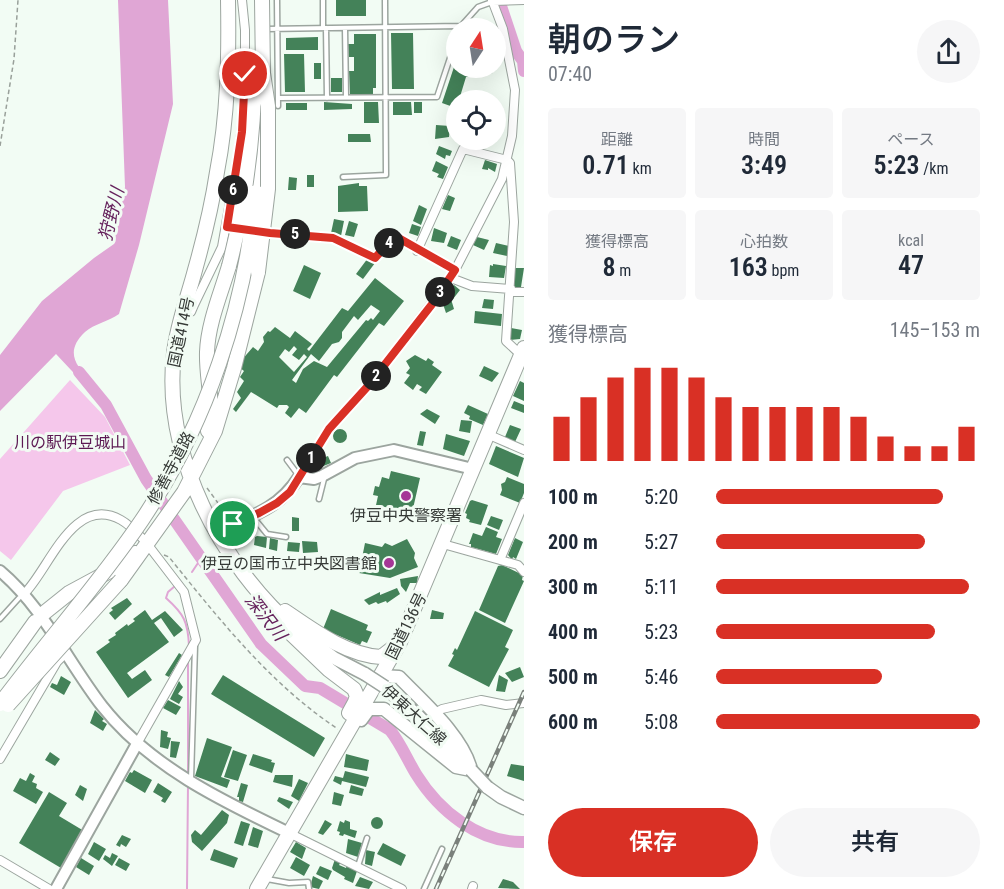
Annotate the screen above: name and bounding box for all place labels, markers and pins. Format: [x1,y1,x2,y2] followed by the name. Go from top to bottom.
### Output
[219,48,270,99] pin
[218,175,248,205] pin: 6
[280,219,310,249] pin: 5
[374,228,404,258] pin: 4
[425,277,455,307] pin: 3
[361,361,391,391] pin: 2
[296,443,326,473] pin: 1
[399,489,413,503] marker: 伊豆中央警察署
[207,498,258,549] pin
[350,506,462,525] place label: 伊豆中央警察署
[201,554,377,573] place label: 伊豆の国市立中央図書館
[382,556,396,570] marker: 伊豆の国市立中央図書館

